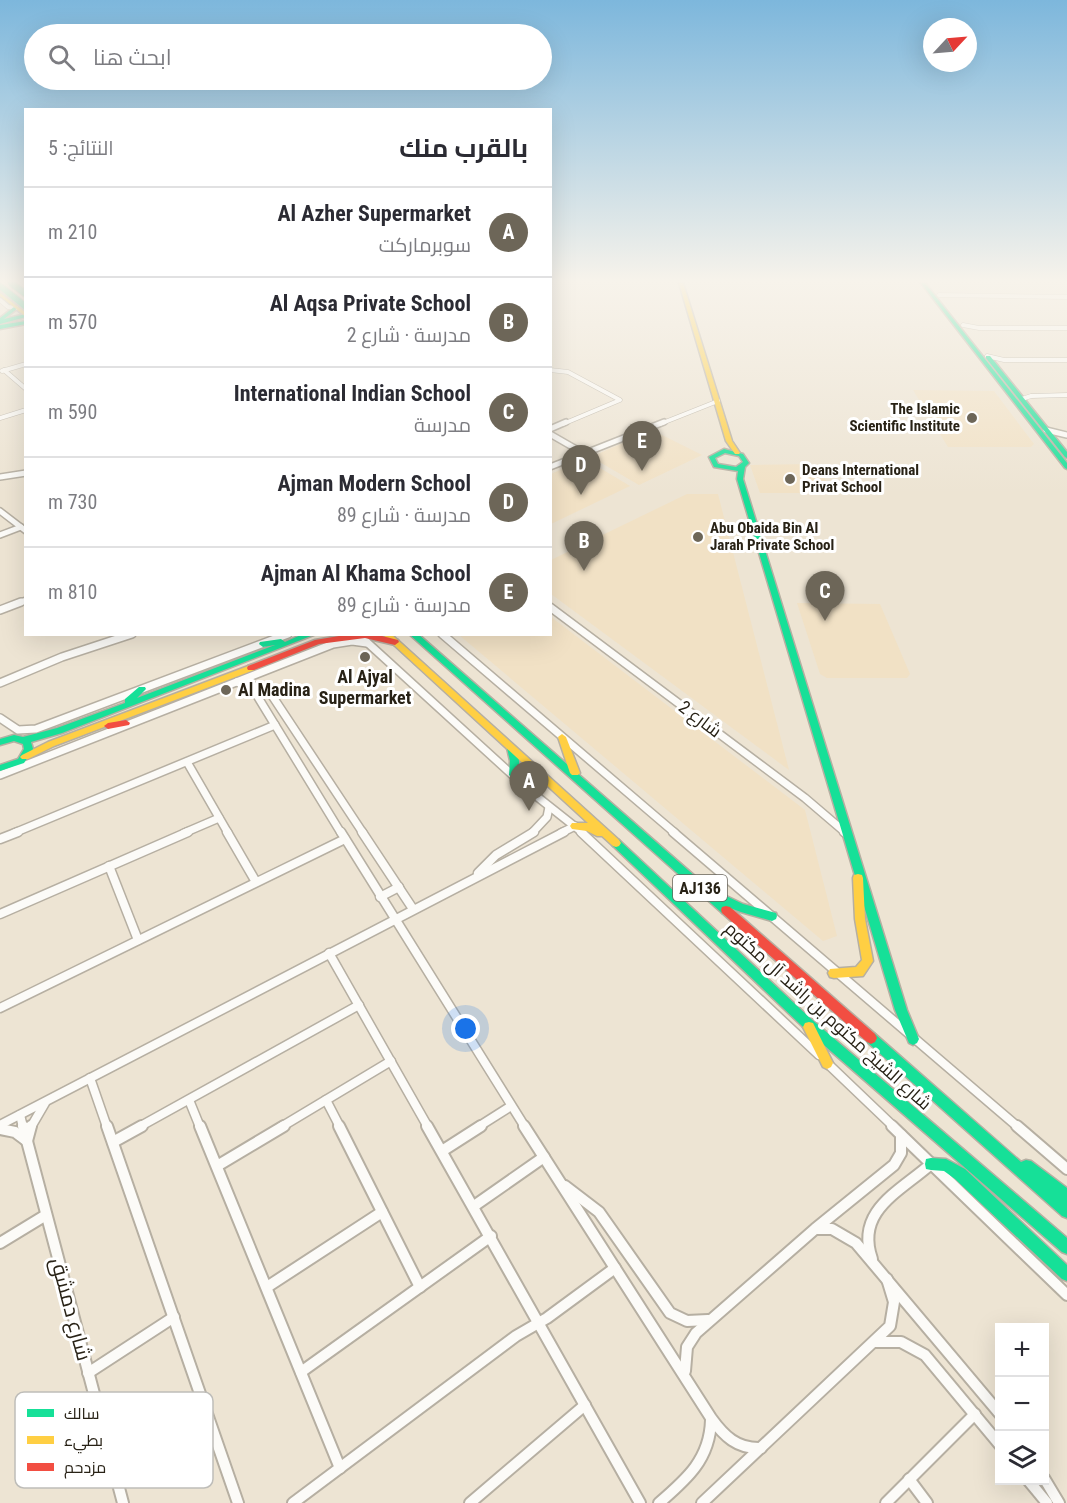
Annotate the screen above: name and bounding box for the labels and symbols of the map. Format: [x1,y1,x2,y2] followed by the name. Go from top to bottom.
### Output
[923,18,977,72] north arrow
[849,400,960,435] place label: The Islamic Scientific Institute
[965,411,979,425] marker: The Islamic Scientific Institute
[622,422,662,471] pin: E
[562,446,600,495] pin: D
[802,461,919,496] place label: Deans International Privat School
[783,472,797,486] marker: Deans International Privat School
[710,519,834,554] place label: Abu Obaida Bin Al Jarah Private School
[564,522,604,571] pin: B
[691,530,705,544] marker: Abu Obaida Bin Al Jarah Private School
[806,572,844,621] pin: C
[358,650,372,664] marker: Al Ajyal Supermarket
[319,666,412,708] place label: Al Ajyal Supermarket
[238,679,310,700] place label: Al Madina
[219,683,233,697] marker: Al Madina
[674,696,726,743] street label: شارع 2
[510,762,548,811] pin: A
[673,875,727,901] road number: AJ136
[719,917,936,1115] street label: شارع الشيخ مكتوم بن راشد آل مكتوم
[451,1014,480,1043] your location
[44,1255,96,1364] street label: شارع دمشق
[15,1392,213,1488] legend
[64,1404,99,1423] text: سالك
[64,1431,103,1454] text: بطيء
[64,1458,106,1479] text: مزدحم

